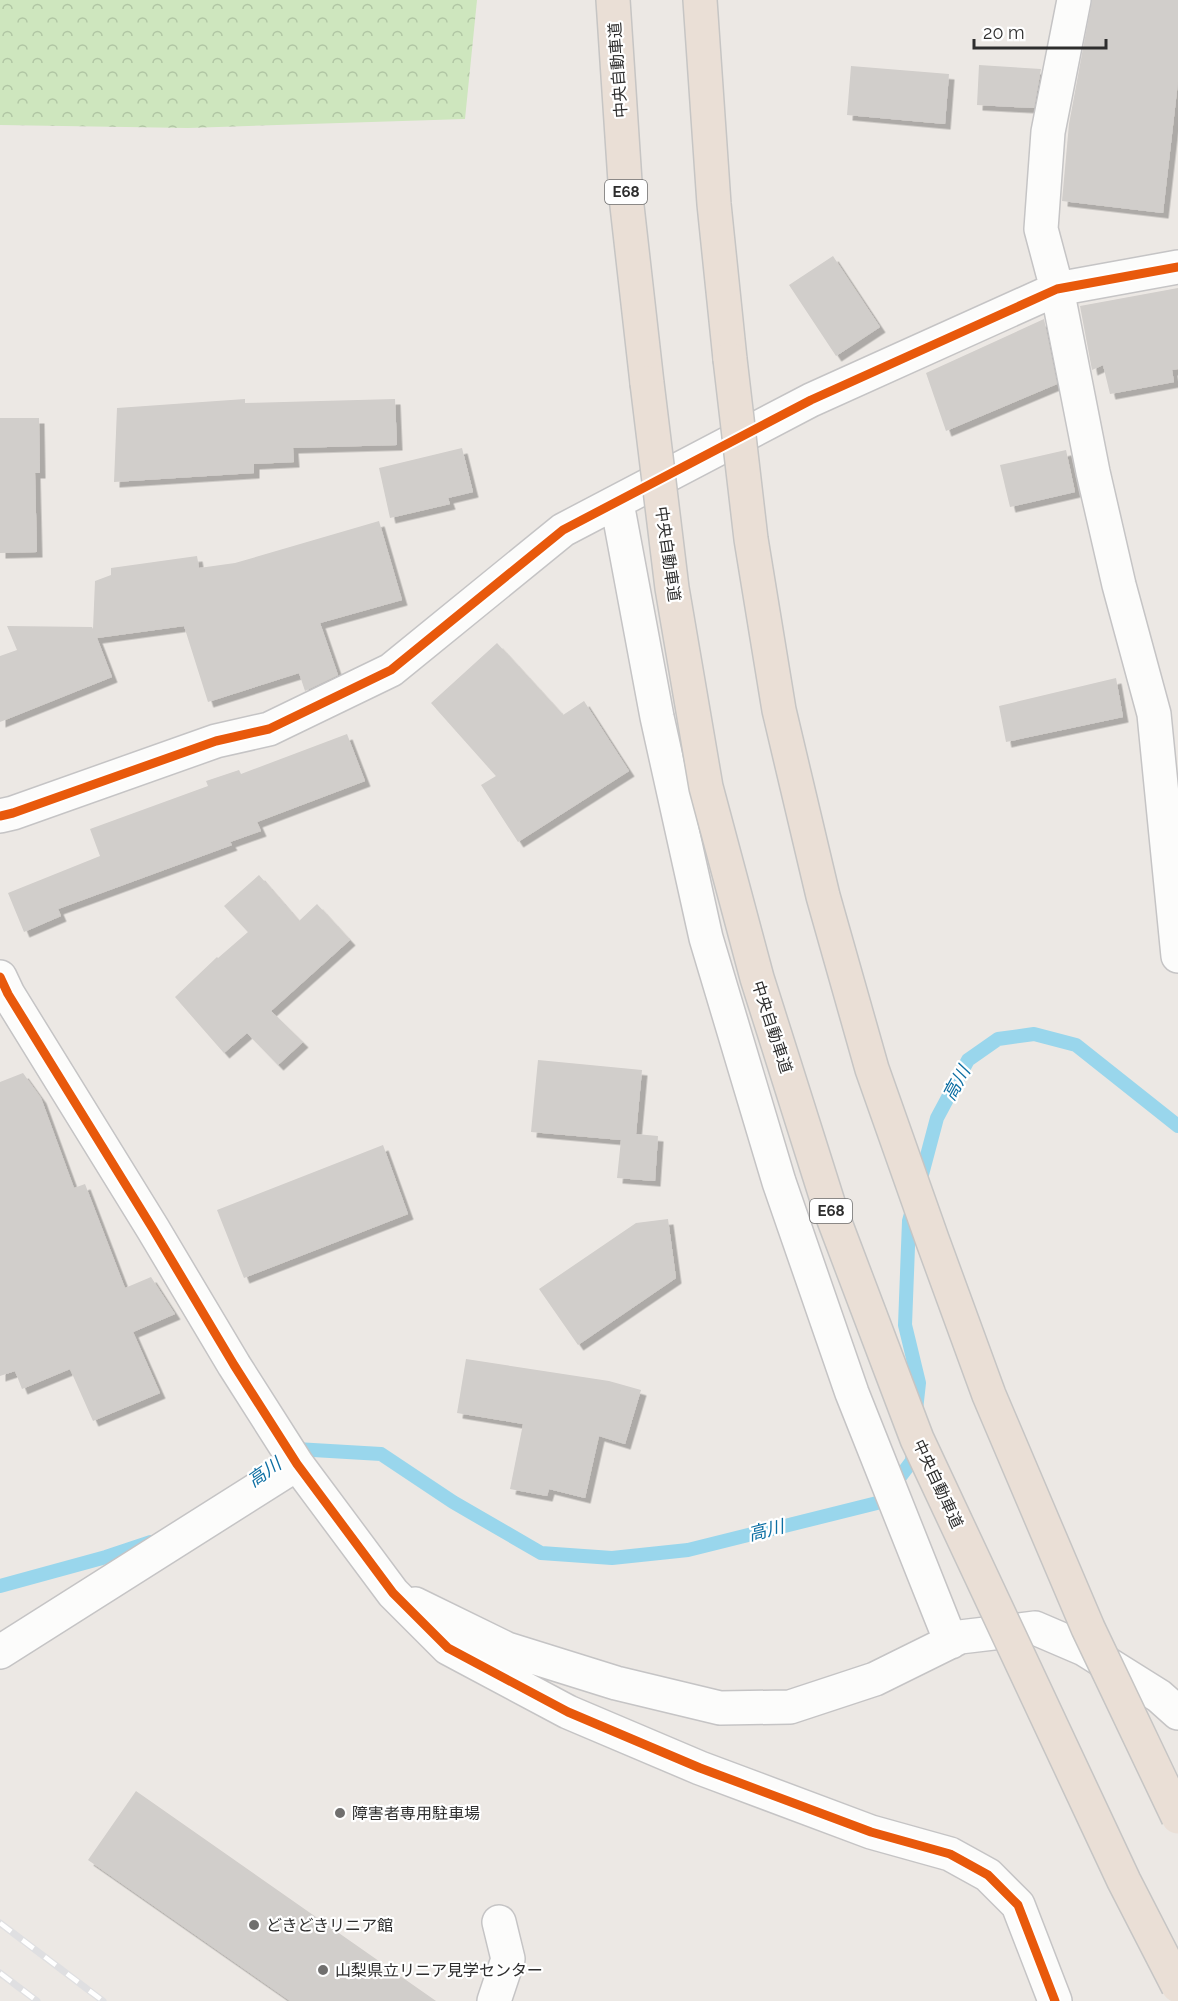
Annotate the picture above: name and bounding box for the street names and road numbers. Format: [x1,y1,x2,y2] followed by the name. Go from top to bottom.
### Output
[605,21,631,119] street label: 中央自動車道
[605,180,647,204] road number: E68
[652,505,684,603] street label: 中央自動車道
[748,978,796,1076] street label: 中央自動車道
[810,1199,852,1223] road number: E68
[909,1436,967,1532] street label: 中央自動車道

